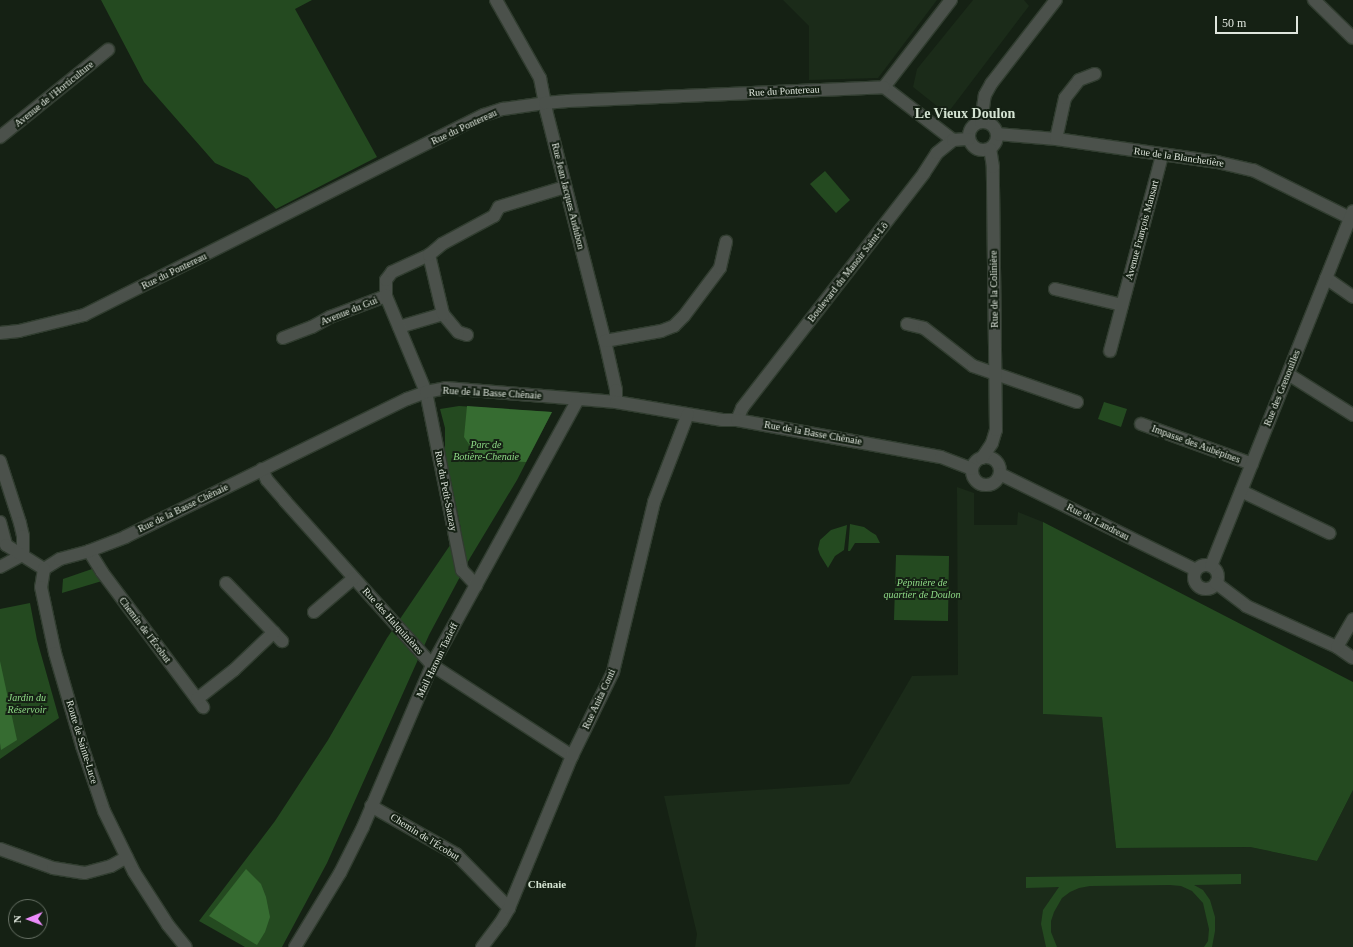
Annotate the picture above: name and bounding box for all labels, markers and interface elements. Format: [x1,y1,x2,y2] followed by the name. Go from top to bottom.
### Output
[1217,8,1300,34] scale bar
[1222,16,1246,30] text: 50 m
[12,58,96,130] street label: Avenue de l'Horticulture
[748,83,820,99] street label: Rue du Pontereau
[915,106,1015,122] district label: Le Vieux Doulon
[429,107,499,147] street label: Rue du Pontereau
[549,141,587,251] street label: Rue Jean Jacques Audubon
[1133,145,1225,169] street label: Rue de la Blanchetière
[1123,179,1161,281] street label: Avenue François Mansart
[805,220,891,324] street label: Boulevard du Manoir Saint-Lô
[139,250,209,292] street label: Rue du Pontereau
[987,250,1001,328] street label: Rue de la Colinière
[319,294,379,328] street label: Avenue du Gui
[1261,348,1303,428] street label: Rue des Grenouilles
[442,384,542,402] street label: Rue de la Basse Chênaie
[763,419,863,447] street label: Rue de la Basse Chênaie
[1150,422,1242,466] street label: Impasse des Aubépines
[453,438,519,462] park label: Parc de Botière-Chenaie
[432,450,460,532] street label: Rue du Petit-Sauzay
[136,481,230,535] street label: Rue de la Basse Chênaie
[1065,501,1131,543] street label: Rue du Landreau
[883,576,961,600] park label: Pépinière de quartier de Doulon
[360,585,426,657] street label: Rue des Halquinières
[116,595,174,665] street label: Chemin de l'Écobut
[414,621,460,699] street label: Mail Haroun Tazieff
[580,667,618,731] street label: Rue Anita Conti
[8,691,46,714] park label: Jardin du Réservoir
[64,699,100,785] street label: Route de Sainte-Luce
[388,811,462,863] street label: Chemin de l'Écobut
[528,877,566,891] district label: Chênaie
[8,899,48,939] north arrow
[11,915,23,923] text: N

